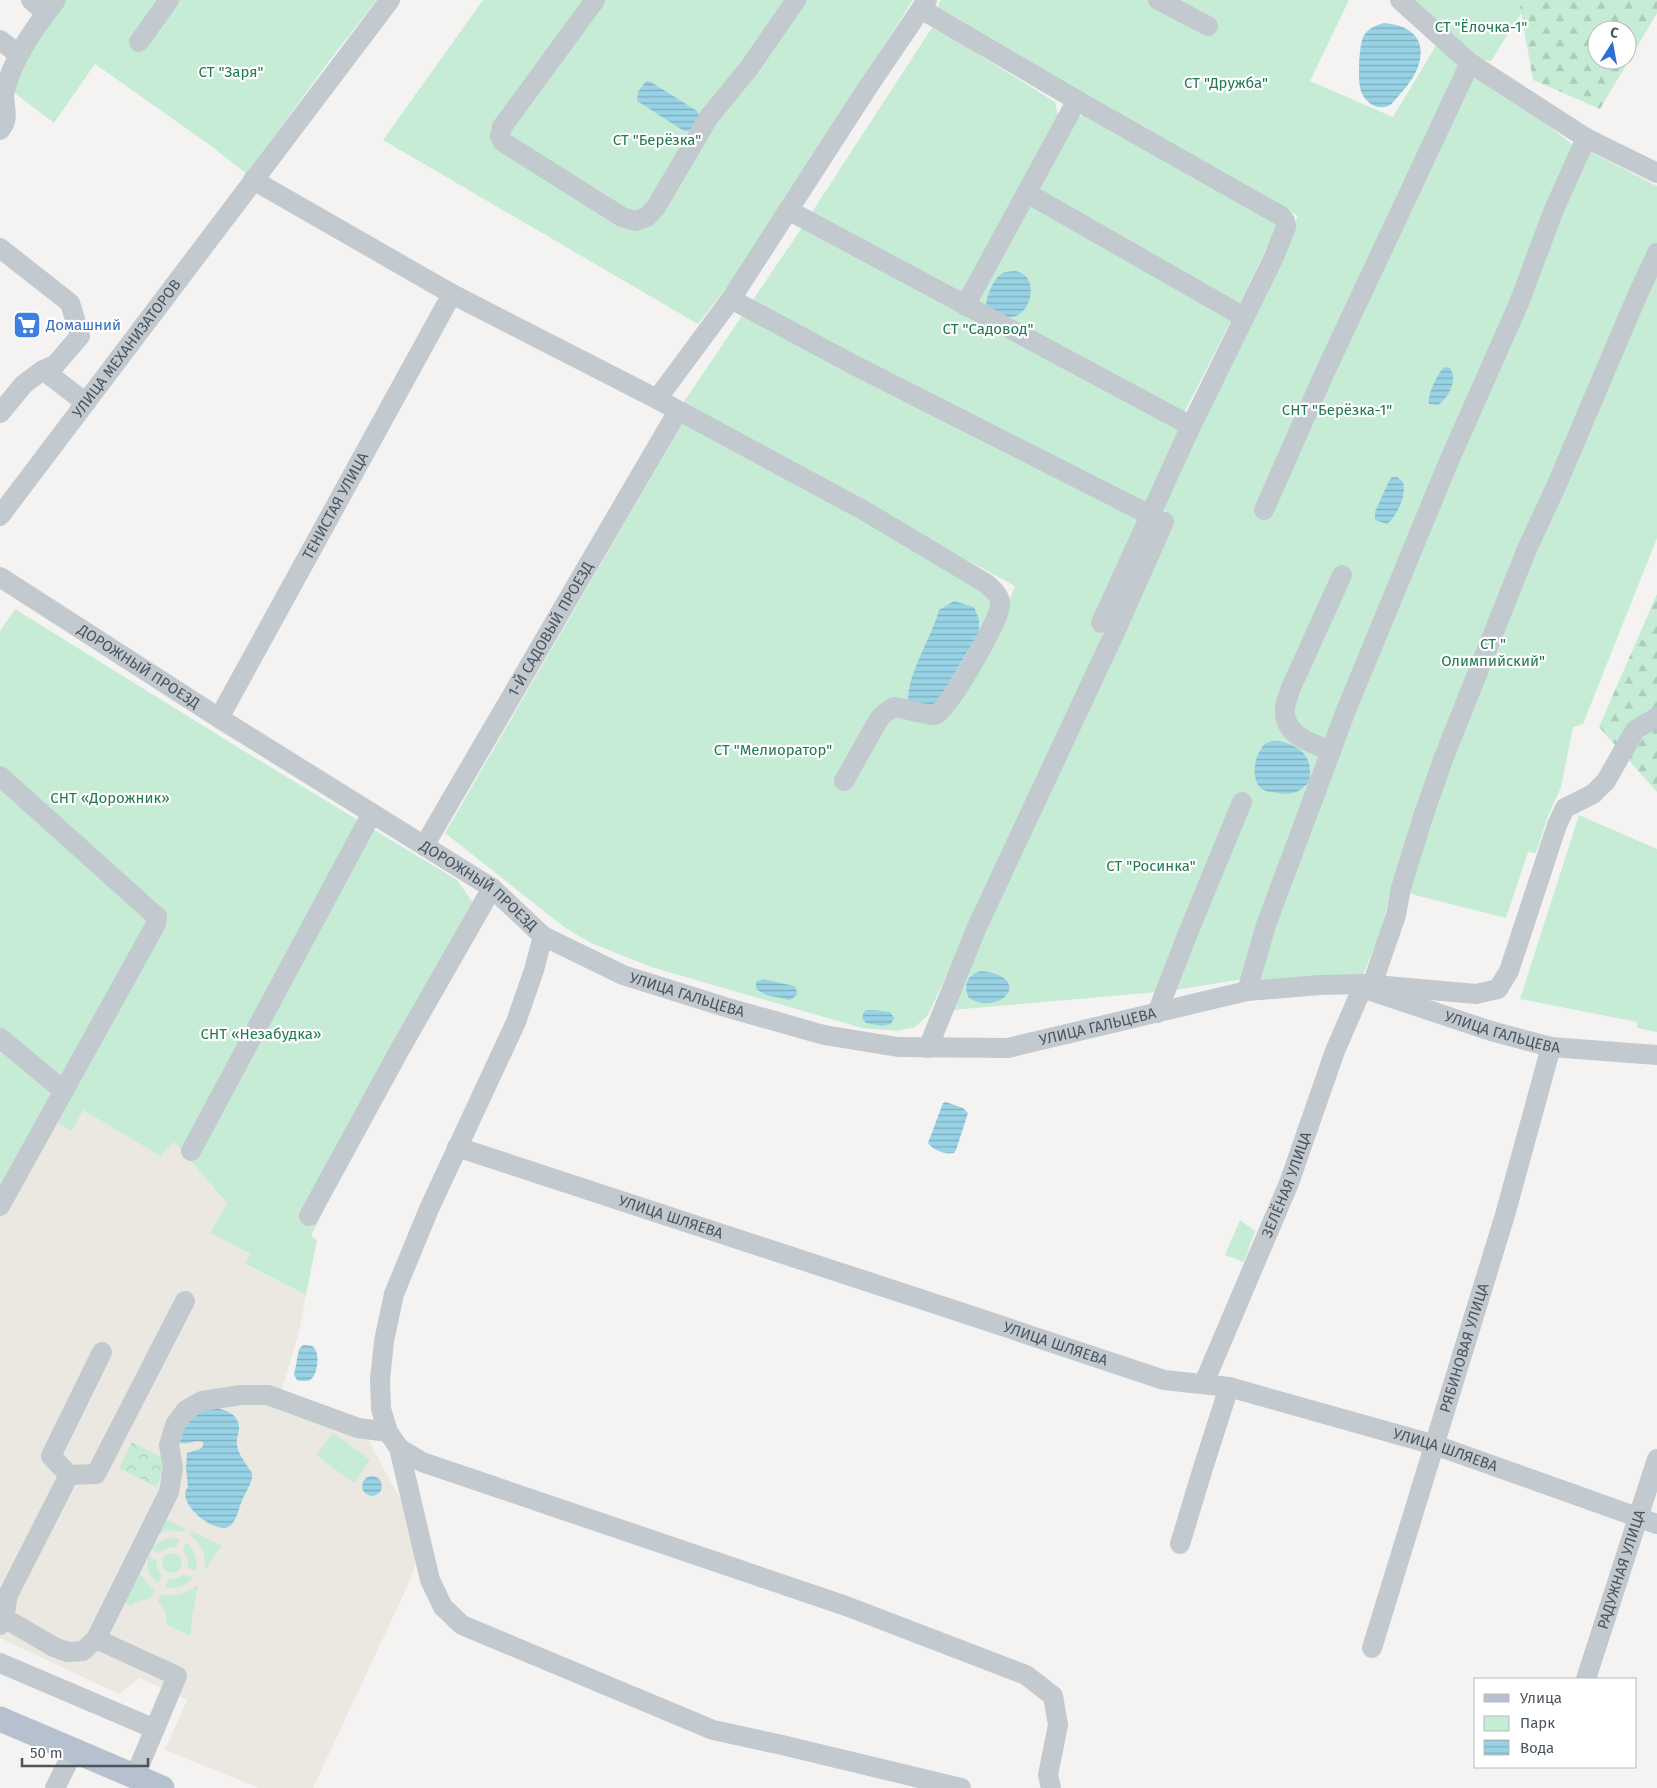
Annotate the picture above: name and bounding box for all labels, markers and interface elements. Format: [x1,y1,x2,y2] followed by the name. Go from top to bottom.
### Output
[1435,18,1527,36] park label: СТ "Ёлочка-1"
[1587,20,1637,70] north arrow
[1609,24,1620,42] text: С
[199,63,263,81] park label: СТ "Заря"
[1184,74,1268,92] park label: СТ "Дружба"
[613,131,701,149] park label: СТ "Берёзка"
[69,276,185,421] street label: УЛИЦА МЕХАНИЗАТОРОВ
[12,310,42,340] supermarket icon: Домашний
[45,316,121,334] place label: Домашний
[943,320,1033,338] park label: СТ "Садовод"
[1282,401,1392,419] park label: СНТ "Берёзка-1"
[299,449,372,563] street label: ТЕНИСТАЯ УЛИЦА
[504,559,597,700] street label: 1-Й САДОВЫЙ ПРОЕЗД
[74,620,203,712] street label: ДОРОЖНЫЙ ПРОЕЗД
[1441,635,1545,670] park label: СТ " Олимпийский"
[714,741,832,759] park label: СТ "Мелиоратор"
[50,789,170,807] park label: СНТ «Дорожник»
[416,836,541,935] street label: ДОРОЖНЫЙ ПРОЕЗД
[1106,857,1196,875] park label: СТ "Росинка"
[627,969,747,1021] street label: УЛИЦА ГАЛЬЦЕВА
[1038,1004,1158,1049] street label: УЛИЦА ГАЛЬЦЕВА
[1442,1007,1561,1057] street label: УЛИЦА ГАЛЬЦЕВА
[201,1025,321,1043] park label: СНТ «Незабудка»
[1258,1129,1315,1240] street label: ЗЕЛЁНАЯ УЛИЦА
[616,1192,726,1243] street label: УЛИЦА ШЛЯЕВА
[1436,1281,1493,1415] street label: РЯБИНОВАЯ УЛИЦА
[1001,1318,1110,1370] street label: УЛИЦА ШЛЯЕВА
[1391,1425,1500,1476] street label: УЛИЦА ШЛЯЕВА
[1594,1507,1649,1632] street label: РАДУЖНАЯ УЛИЦА
[1474,1678,1637,1768] legend
[1520,1689,1562,1707] text: Улица
[1520,1714,1555,1732] text: Парк
[22,1736,149,1768] scale bar
[1520,1739,1554,1757] text: Вода
[30,1744,63,1762] text: 50 m

